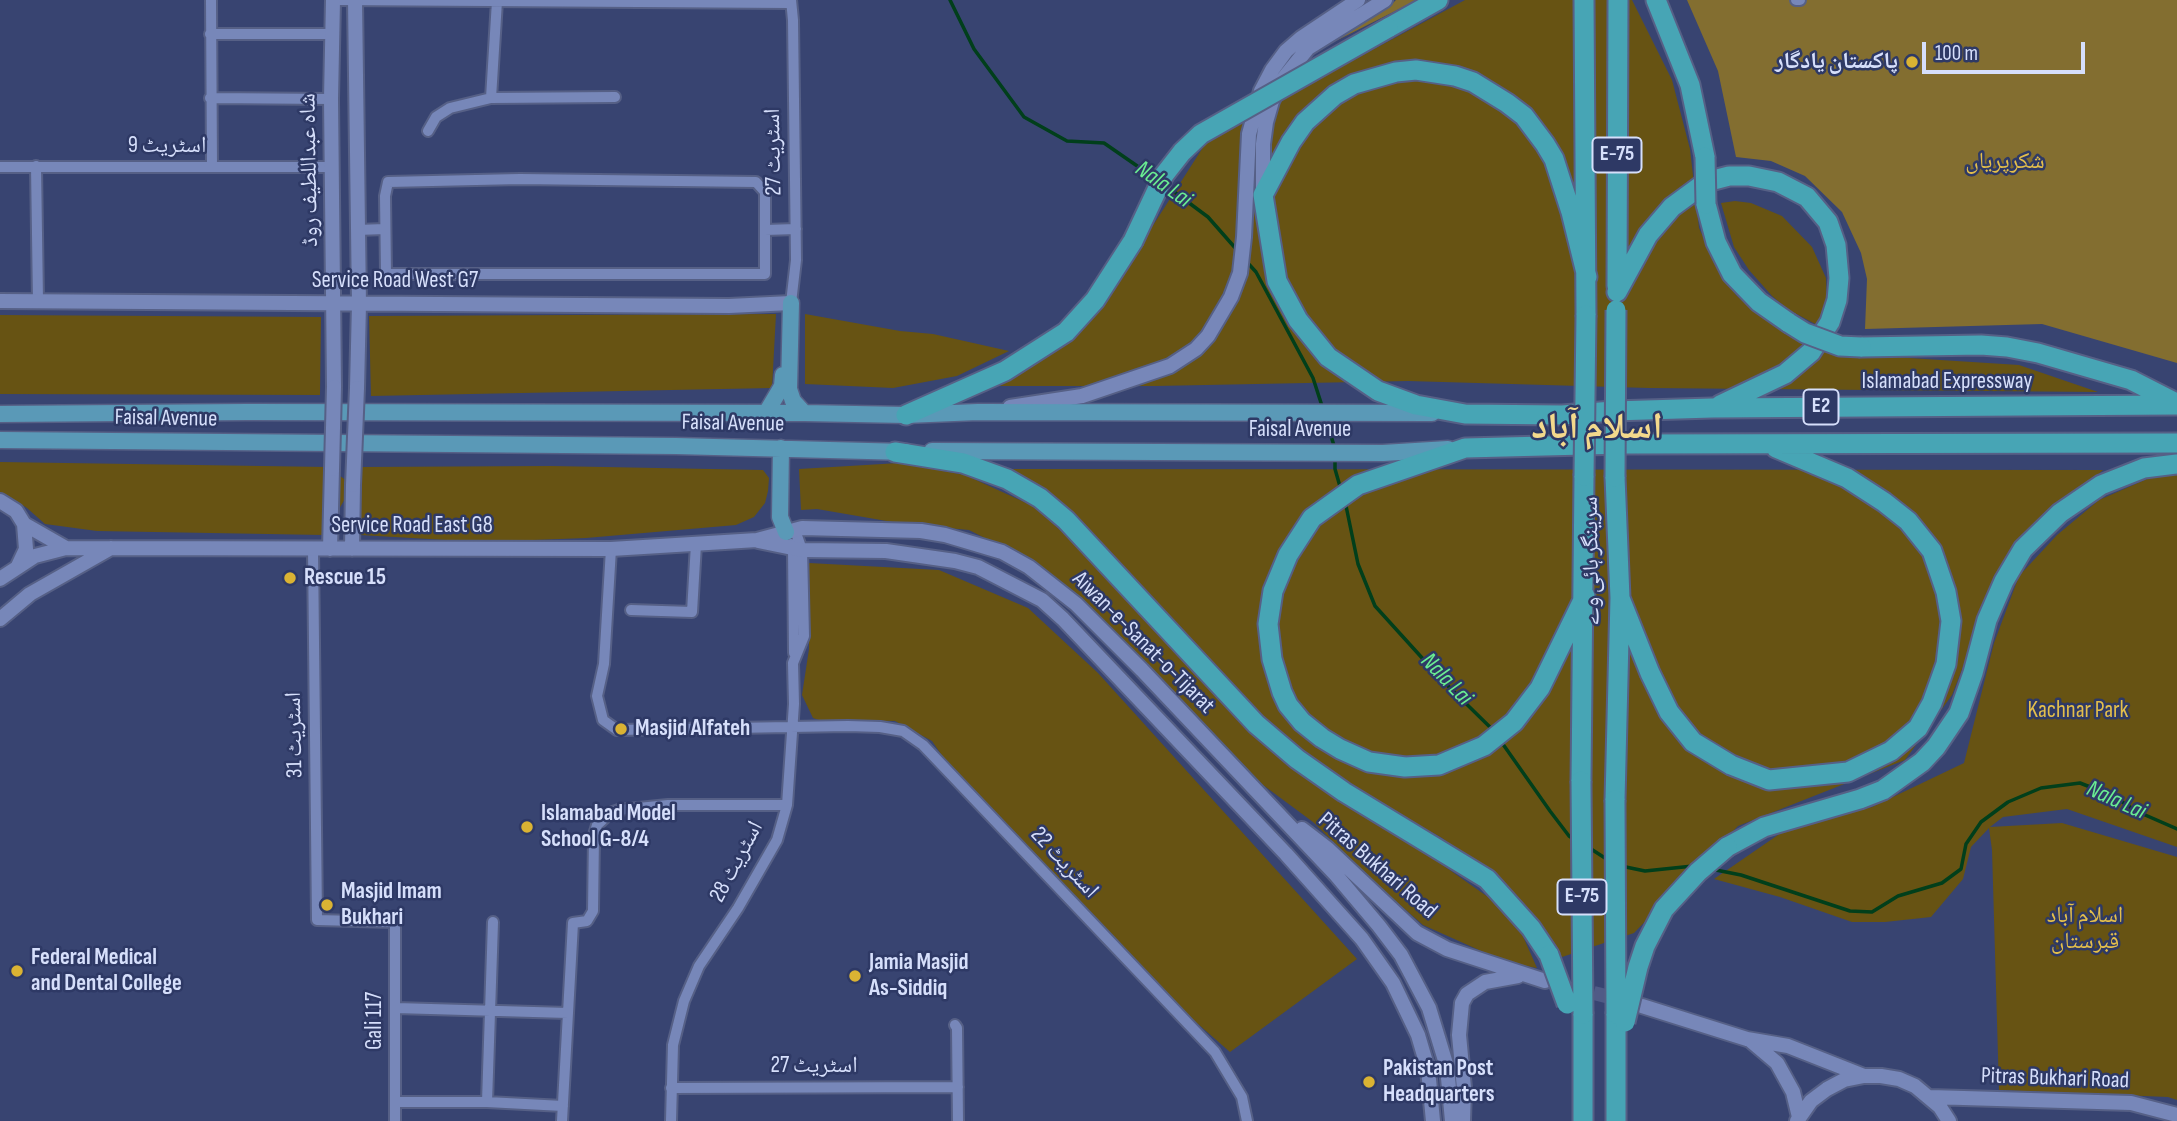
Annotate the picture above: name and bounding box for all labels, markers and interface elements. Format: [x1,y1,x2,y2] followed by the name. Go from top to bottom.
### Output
[1925,28,2088,72] scale bar
[1935,41,1978,66] text: 100 m
[1775,48,1898,76] place label: پاکستان یادگار
[1904,54,1920,70] marker: پاکستان یادگار
[295,93,325,247] street label: شاہ عبداللطیف روڈ
[759,108,789,196] street label: اسٹریٹ 27
[128,132,206,160] street label: اسٹریٹ 9
[1592,138,1642,172] road number: E-75
[1965,148,2045,176] park label: شکرپریاں
[1129,155,1197,215] water label: Nala Lai
[312,267,478,295] street label: Service Road West G7
[1862,368,2032,396] street label: Islamabad Expressway
[1804,390,1839,424] road number: E2
[114,404,218,434] street label: Faisal Avenue
[1531,407,1663,451] district label: اسلام آباد
[681,409,785,439] street label: Faisal Avenue
[1249,416,1351,444] street label: Faisal Avenue
[1577,496,1607,626] street label: سرینگر ہائی وے
[331,512,493,540] street label: Service Road East G8
[304,564,386,592] place label: Rescue 15
[1066,566,1220,720] street label: Aiwan-e-Sanat-o-Tijarat
[282,570,298,586] marker: Rescue 15
[1414,648,1478,712] water label: Nala Lai
[280,692,310,778] street label: اسٹریٹ 31
[2028,697,2128,725] park label: Kachnar Park
[635,715,750,743] place label: Masjid Alfateh
[613,721,629,737] marker: Masjid Alfateh
[2082,775,2150,827] water label: Nala Lai
[541,800,676,854] place label: Islamabad Model School G-8/4
[1312,807,1442,925] street label: Pitras Bukhari Road
[704,817,770,907] street label: اسٹریٹ 28
[519,819,535,835] marker: Islamabad Model School G-8/4
[1024,822,1104,904] street label: اسٹریٹ 22
[341,878,442,932] place label: Masjid Imam Bukhari
[1558,880,1606,914] road number: E-75
[319,897,335,913] marker: Masjid Imam Bukhari
[2047,902,2123,956] park label: اسلام آباد قبرستان
[31,944,182,998] place label: Federal Medical and Dental College
[869,949,969,1003] place label: Jamia Masjid As-Siddiq
[9,963,25,979] marker: Federal Medical and Dental College
[847,968,863,984] marker: Jamia Masjid As-Siddiq
[361,992,389,1050] street label: Gali 117
[770,1052,858,1080] street label: اسٹریٹ 27
[1383,1055,1495,1109] place label: Pakistan Post Headquarters
[1980,1063,2130,1095] street label: Pitras Bukhari Road
[1361,1074,1377,1090] marker: Pakistan Post Headquarters

